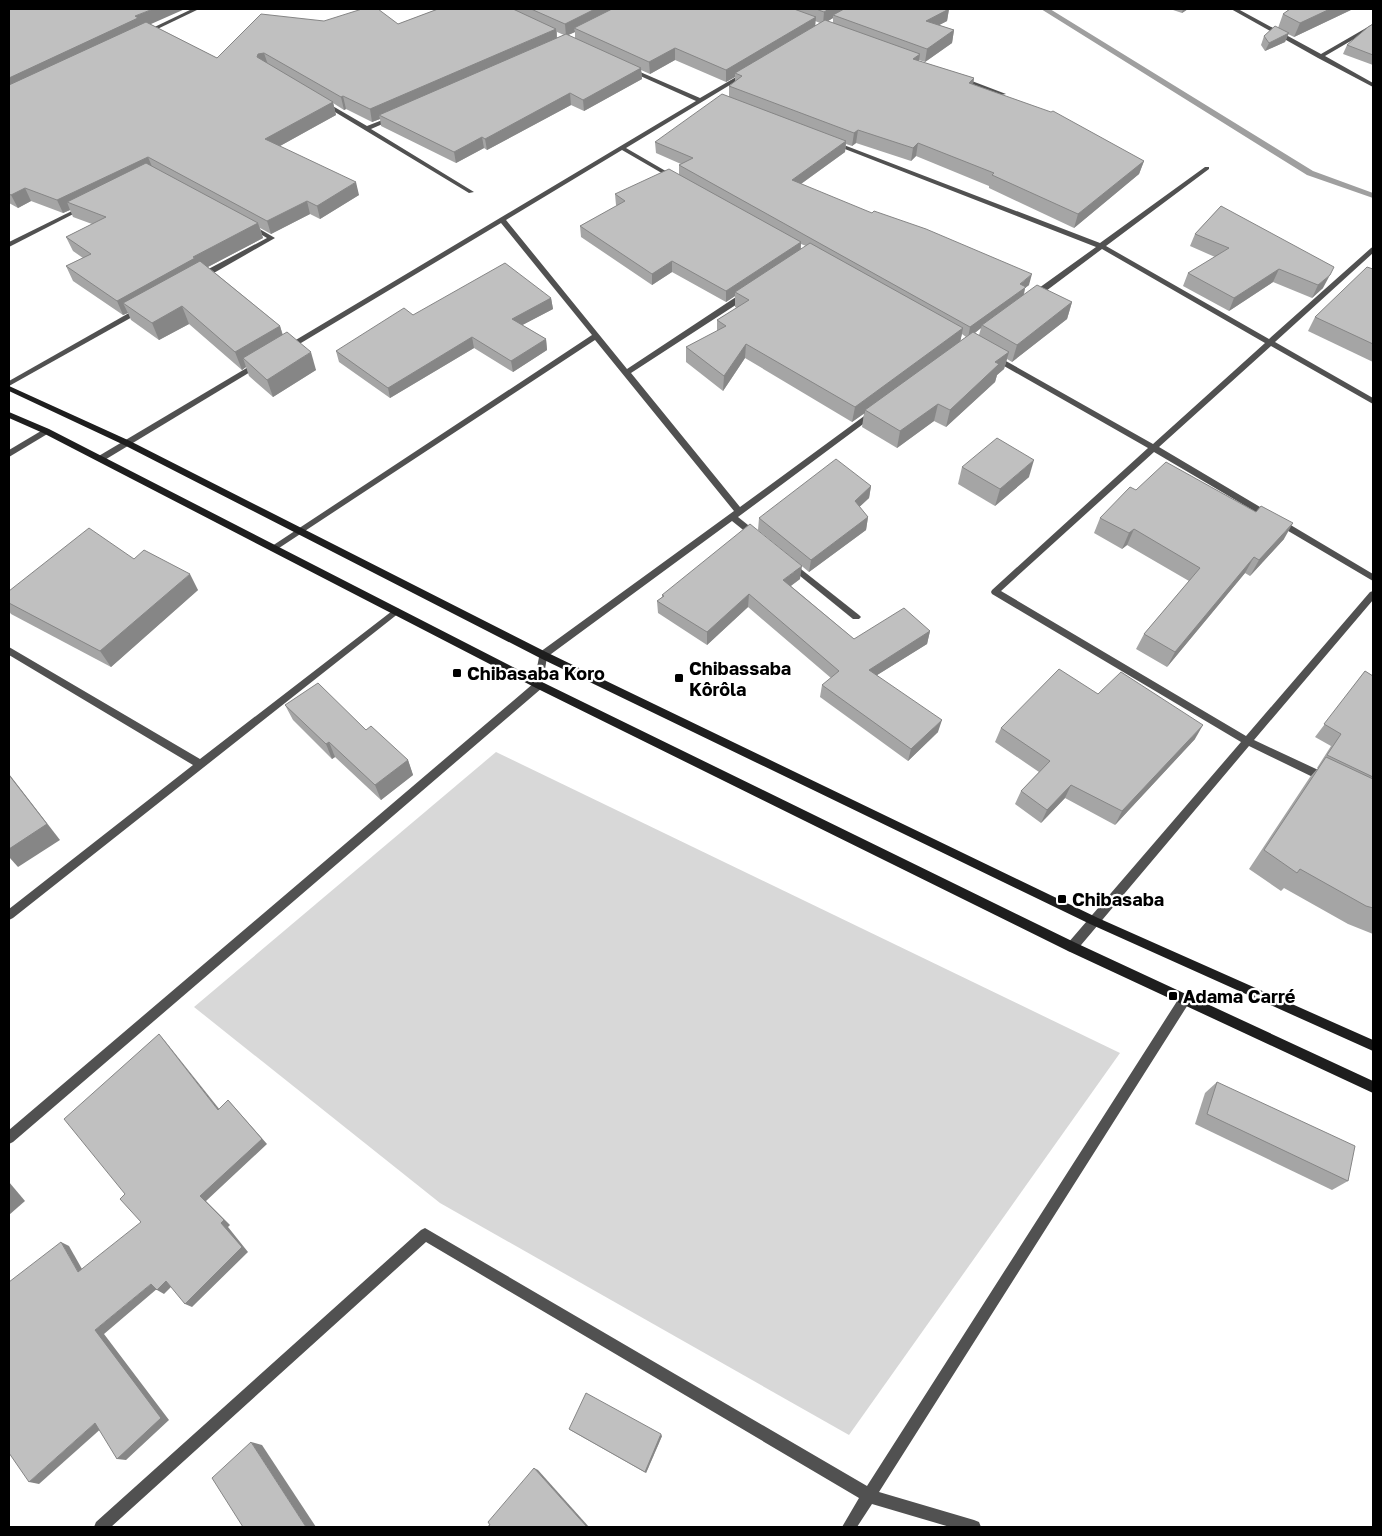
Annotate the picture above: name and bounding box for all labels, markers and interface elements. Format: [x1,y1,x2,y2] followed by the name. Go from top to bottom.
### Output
[689,657,791,700] place label: Chibassaba Kôrôla
[467,662,605,684] place label: Chibasaba Koro
[451,667,463,679] marker: Chibasaba Koro
[673,672,685,684] marker: Chibassaba Kôrôla
[1072,888,1164,910] place label: Chibasaba
[1056,893,1068,905] marker: Chibasaba
[1183,985,1296,1007] place label: Adama Carré
[1167,990,1179,1002] marker: Adama Carré

